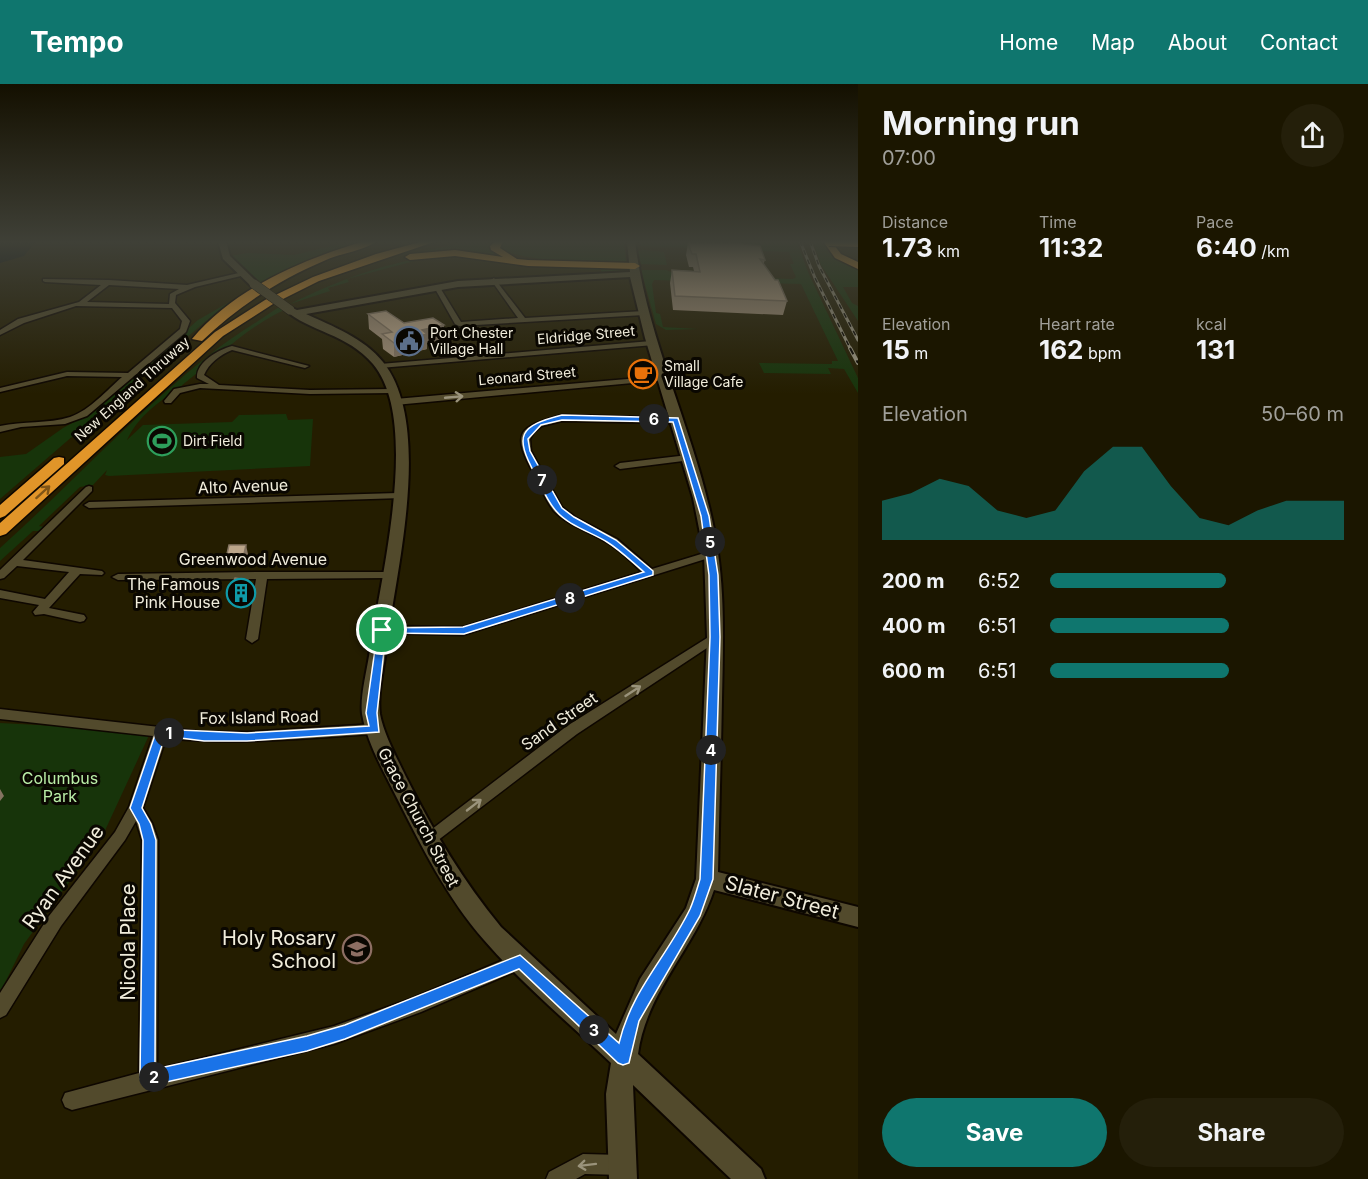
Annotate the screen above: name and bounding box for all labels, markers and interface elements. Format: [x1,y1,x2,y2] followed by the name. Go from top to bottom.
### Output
[30,25,124,59] text: Tempo
[999,30,1058,55] text: Home
[1091,30,1135,55] text: Map
[1168,30,1227,55] text: About
[1260,30,1338,55] text: Contact
[882,103,1080,143] text: Morning run
[1281,104,1344,167] button: share
[882,146,936,170] text: 07:00
[882,212,948,232] text: Distance
[1039,212,1077,232] text: Time
[1196,212,1234,232] text: Pace
[882,232,933,263] text: 1.73
[1039,232,1103,263] text: 11:32
[1196,232,1257,263] text: 6:40
[933,241,960,261] text: km
[1257,241,1290,261] text: /km
[882,314,951,334] text: Elevation
[1039,314,1115,334] text: Heart rate
[1196,314,1227,334] text: kcal
[536,322,636,347] street label: Eldridge Street
[430,324,513,357] place label: Port Chester Village Hall
[393,325,425,357] public building icon: Port Chester Village Hall
[71,332,193,445] street label: New England Thruway
[882,334,910,365] text: 15
[1039,334,1083,365] text: 162
[1196,334,1235,365] text: 131
[910,343,928,363] text: m
[1083,343,1122,363] text: bpm
[664,357,743,390] place label: Small Village Cafe
[627,358,659,390] cafe icon: Small Village Cafe
[478,363,577,388] street label: Leonard Street
[443,391,463,402] one-way arrow
[882,402,968,426] text: Elevation
[1261,402,1344,426] text: 50–60 m
[639,404,669,434] pin: 6
[649,409,659,429] text: 6
[146,425,178,457] sports icon: Dirt Field
[183,432,242,449] place label: Dirt Field
[527,465,557,495] pin: 7
[537,470,547,490] text: 7
[197,474,289,498] street label: Alto Avenue
[36,485,51,499] one-way arrow
[695,527,725,557] pin: 5
[705,532,715,552] text: 5
[179,549,327,569] street label: Greenwood Avenue
[882,569,945,593] text: 200 m
[978,569,1021,593] text: 6:52
[127,574,220,612] place label: The Famous Pink House
[225,577,257,609] building icon: The Famous Pink House
[555,583,585,613] pin: 8
[565,588,575,608] text: 8
[356,604,407,655] pin
[365,613,398,646] icon: arrive
[882,614,946,638] text: 400 m
[978,614,1016,638] text: 6:51
[882,659,945,683] text: 600 m
[978,659,1016,683] text: 6:51
[624,685,640,697] one-way arrow
[517,688,601,754] street label: Sand Street
[199,706,319,728] street label: Fox Island Road
[154,718,184,748] pin: 1
[166,723,172,743] text: 1
[696,735,726,765] pin: 4
[706,740,716,760] text: 4
[374,744,464,890] street label: Grace Church Street
[22,768,98,806] park label: Columbus Park
[466,798,482,811] one-way arrow
[17,820,109,934] street label: Ryan Avenue
[723,870,842,924] street label: Slater Street
[116,884,140,1000] street label: Nicola Place
[222,926,336,973] place label: Holy Rosary School
[341,933,373,965] school or university icon: Holy Rosary School
[579,1015,609,1045] pin: 3
[589,1020,599,1040] text: 3
[139,1062,169,1092] pin: 2
[149,1067,159,1087] text: 2
[882,1098,1107,1167] button: Save
[1119,1098,1344,1167] button: Share
[578,1160,598,1171] one-way arrow

